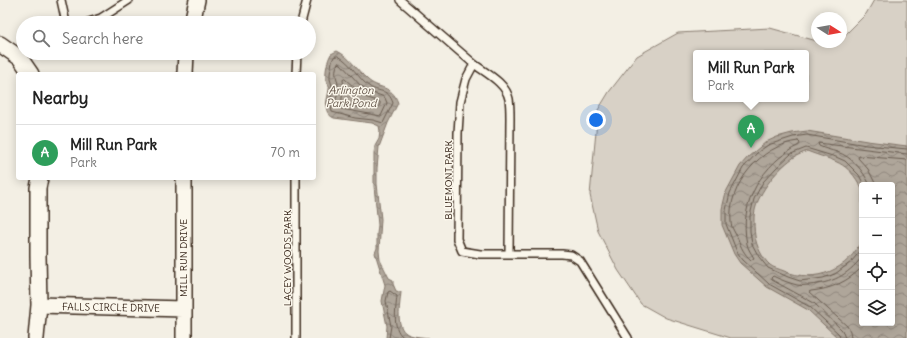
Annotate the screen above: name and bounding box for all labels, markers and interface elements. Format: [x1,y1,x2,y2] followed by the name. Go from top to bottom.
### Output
[811,12,847,48] north arrow
[16,16,316,60] search box
[30,27,52,49] icon: search
[62,29,143,48] text: Search here
[693,50,809,102] popup
[707,58,795,77] text: Mill Run Park
[707,77,734,94] text: Park
[326,83,378,110] water label: Arlington Park Pond
[32,87,88,109] text: Nearby
[586,110,606,130] your location
[738,115,764,148] pin: A
[70,135,157,154] text: Mill Run Park
[442,139,455,220] street label: BLUEMONT PARK
[41,144,49,161] text: A
[271,144,300,161] text: 70 m
[70,154,97,171] text: Park
[859,182,895,326] map controls
[859,182,895,218] button: +
[281,209,294,306] street label: LACEY WOODS PARK
[859,218,895,254] button: −
[177,219,190,297] street label: MILL RUN DRIVE
[859,254,895,290] button: locate
[859,290,895,326] button: layers
[62,300,160,315] street label: FALLS CIRCLE DRIVE

